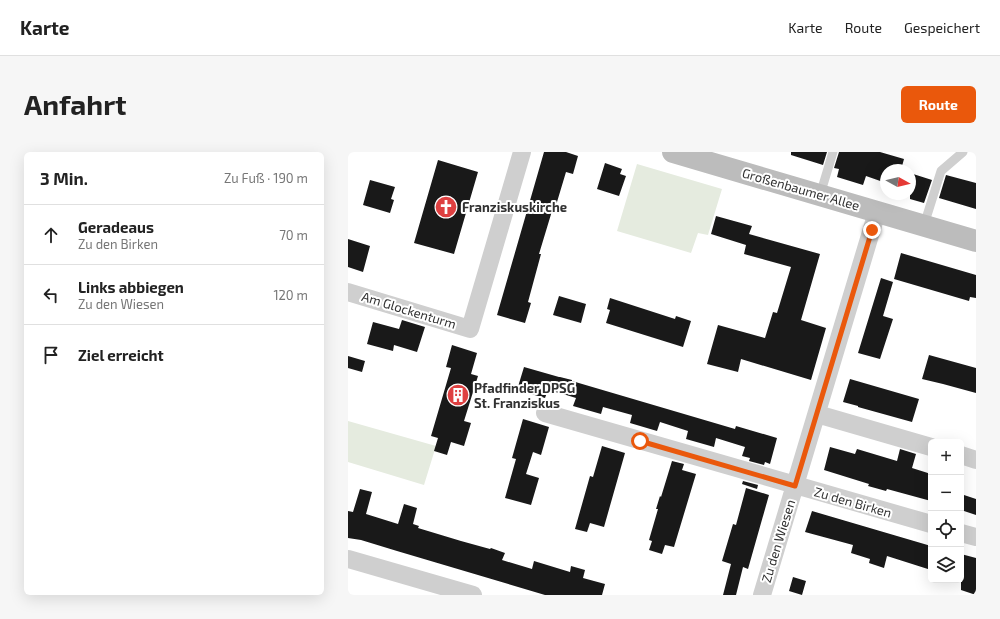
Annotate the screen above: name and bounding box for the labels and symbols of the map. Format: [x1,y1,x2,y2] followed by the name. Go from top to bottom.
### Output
[880,164,916,200] north arrow
[740,165,862,213] street label: Großenbaumer Allee
[433,194,459,220] church icon: Franziskuskirche
[462,199,567,215] place label: Franziskuskirche
[863,221,881,239] route end
[360,288,458,332] street label: Am Glockenturm
[474,380,575,411] place label: Pfadfinder DPSG St. Franziskus
[445,382,471,408] building icon: Pfadfinder DPSG St. Franziskus
[631,432,649,450] route start
[812,483,894,521] street label: Zu den Birken
[758,498,798,584] street label: Zu den Wiesen

